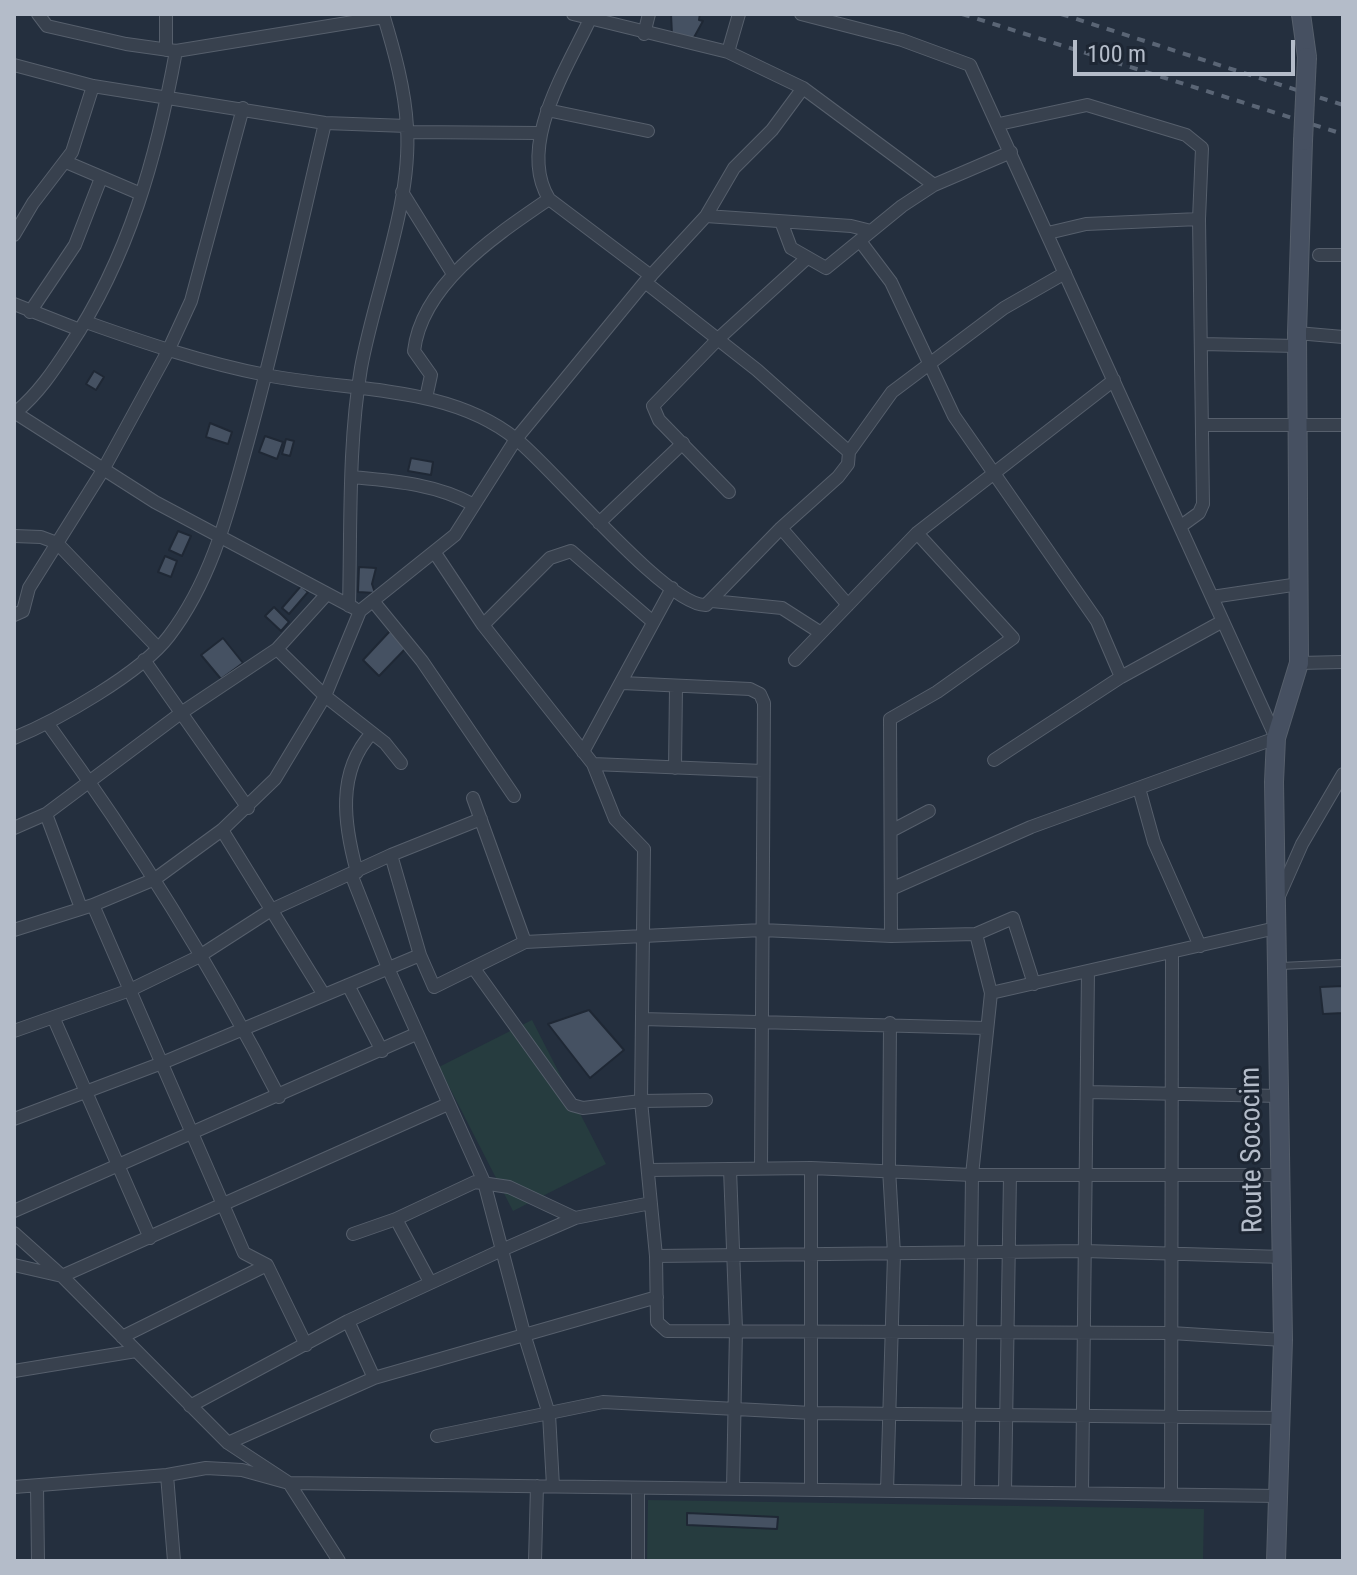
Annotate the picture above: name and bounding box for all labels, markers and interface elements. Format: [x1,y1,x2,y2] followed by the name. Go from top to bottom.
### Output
[1077,24,1299,74] scale bar
[1087,40,1146,68] text: 100 m
[1235,1067,1271,1233] street label: Route Sococim

